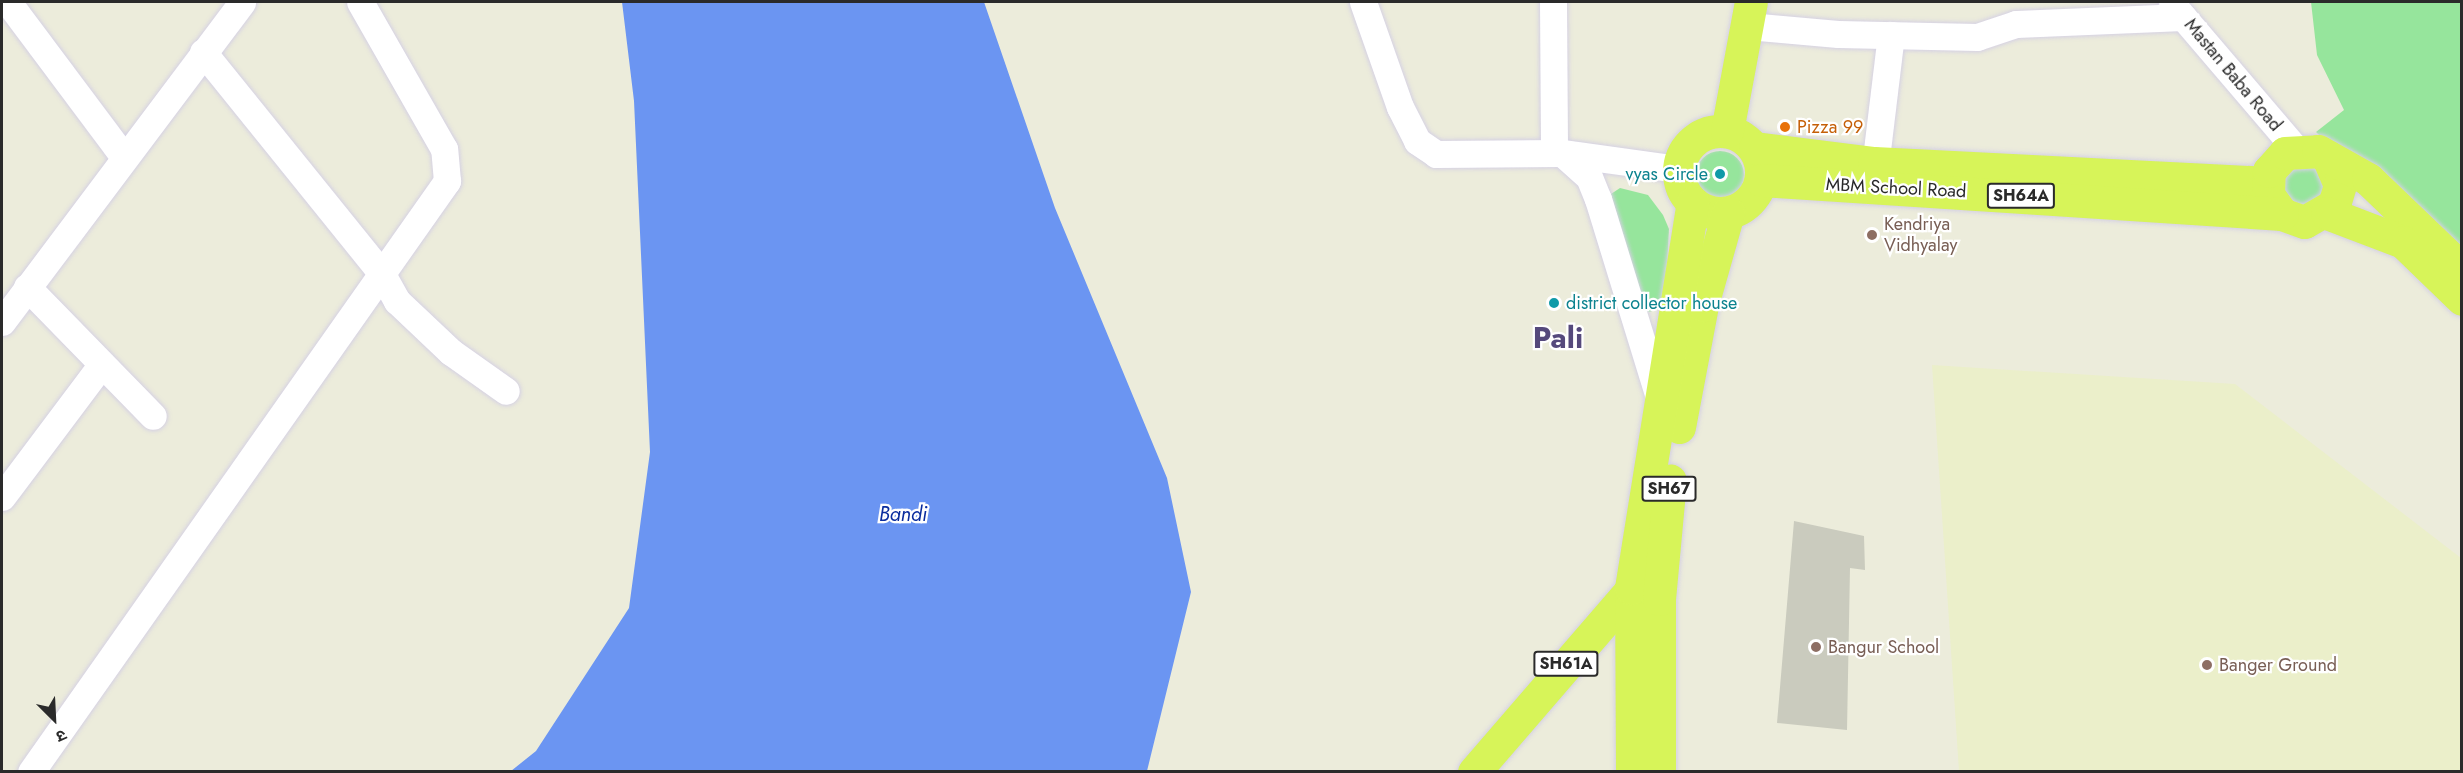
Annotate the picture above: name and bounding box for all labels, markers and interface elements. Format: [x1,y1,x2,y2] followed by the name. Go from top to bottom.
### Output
[2180,14,2286,136] street label: Mastan Baba Road
[1797,116,1863,138] place label: Pizza 99
[1778,120,1792,134] marker: Pizza 99
[1625,163,1708,185] place label: vyas Circle
[1713,167,1727,181] marker: vyas Circle
[1825,174,1967,202] street label: MBM School Road
[1986,183,2056,209] road number: SH64A
[1884,214,1957,256] place label: Kendriya Vidhyalay
[1865,228,1879,242] marker: Kendriya Vidhyalay
[1566,292,1737,314] place label: district collector house
[1547,296,1561,310] marker: district collector house
[1533,320,1583,356] district label: Pali
[1640,476,1698,502] road number: SH67
[879,502,927,526] water label: Bandi
[1828,636,1939,658] place label: Bangur School
[1809,640,1823,654] marker: Bangur School
[1533,651,1599,677] road number: SH61A
[2219,654,2337,676] place label: Banger Ground
[2200,658,2214,672] marker: Banger Ground
[24,689,84,749] north arrow
[53,723,70,748] text: उ

